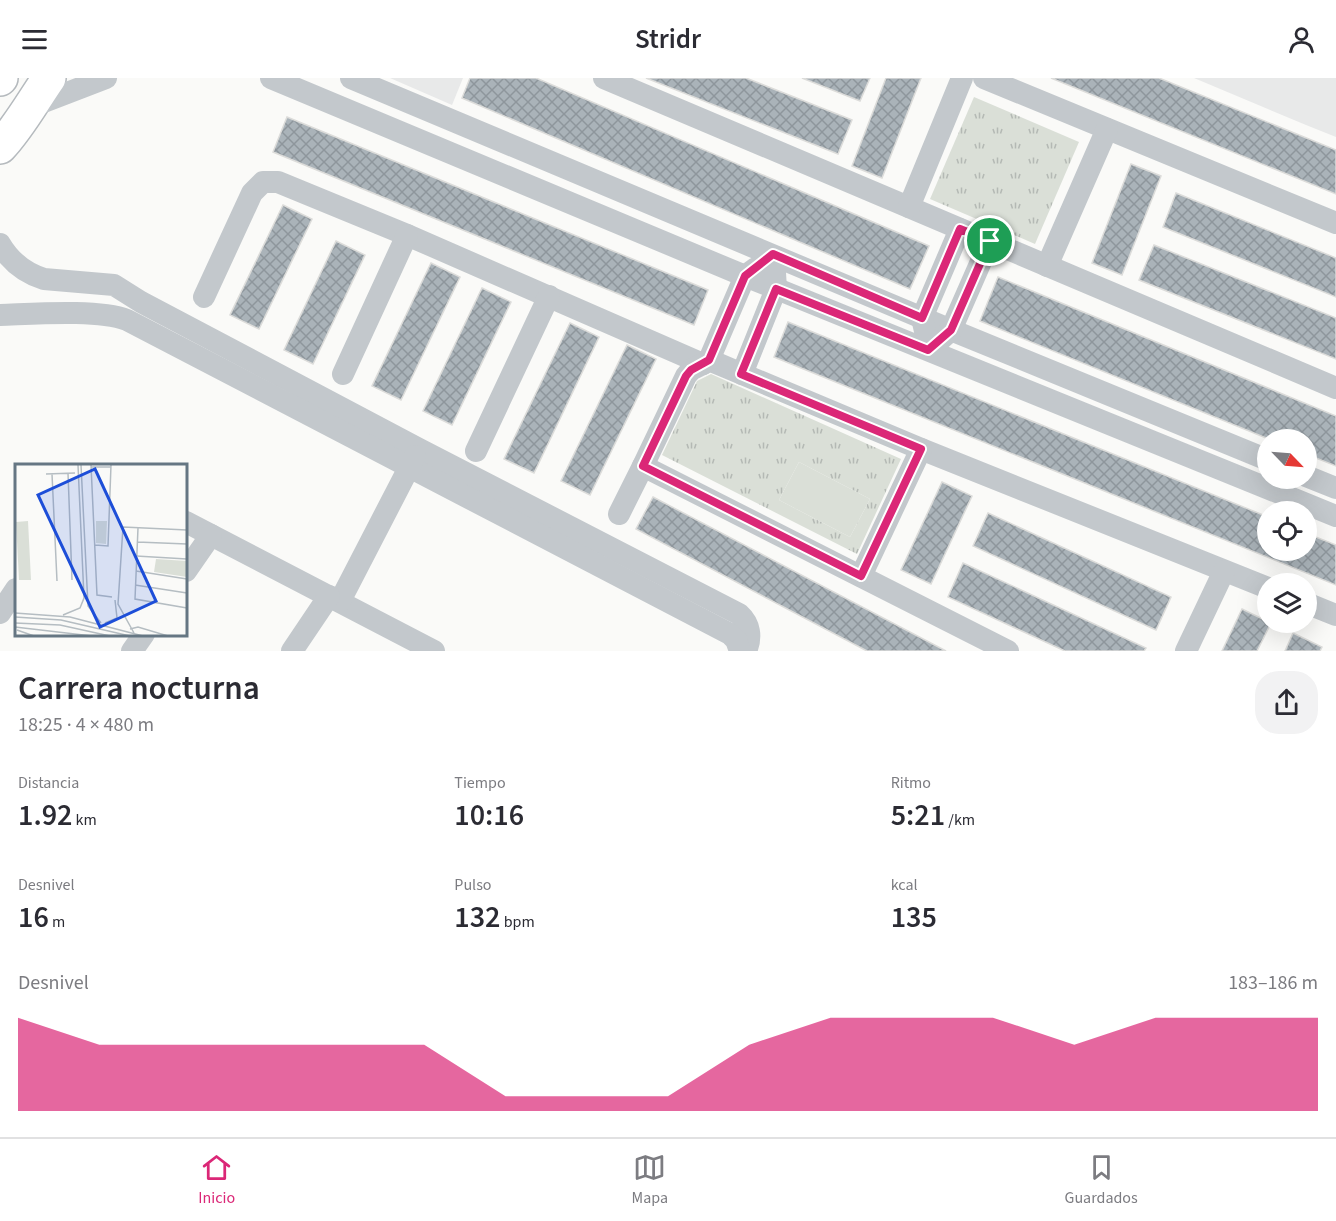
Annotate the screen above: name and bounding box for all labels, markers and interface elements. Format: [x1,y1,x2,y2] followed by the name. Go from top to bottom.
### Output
[635,20,701,59] text: Stridr
[18,23,51,56] icon: menu
[1285,23,1318,56] icon: person
[964,215,1015,266] pin
[973,224,1006,257] icon: arrive
[1257,429,1317,489] north arrow
[1257,429,1317,633] map controls
[15,464,188,636] inset map
[1257,501,1317,561] button: locate
[1257,573,1317,633] button: layers
[18,665,260,712] text: Carrera nocturna
[1255,671,1318,734] button: share
[18,711,154,739] text: 18:25 · 4 × 480 m
[18,772,79,794] text: Distancia
[454,772,506,794] text: Tiempo
[891,772,931,794] text: Ritmo
[18,794,72,837] text: 1.92
[454,794,524,837] text: 10:16
[891,794,945,837] text: 5:21
[72,809,97,831] text: km
[945,809,975,831] text: /km
[18,874,75,896] text: Desnivel
[454,874,492,896] text: Pulso
[891,874,918,896] text: kcal
[18,896,49,939] text: 16
[454,896,501,939] text: 132
[891,896,937,939] text: 135
[49,911,65,933] text: m
[501,911,535,933] text: bpm
[18,969,89,997] text: Desnivel
[1228,969,1318,997] text: 183–186 m
[198,1151,235,1209] tab: Inicio
[632,1151,668,1209] tab: Mapa
[1065,1151,1138,1209] tab: Guardados

